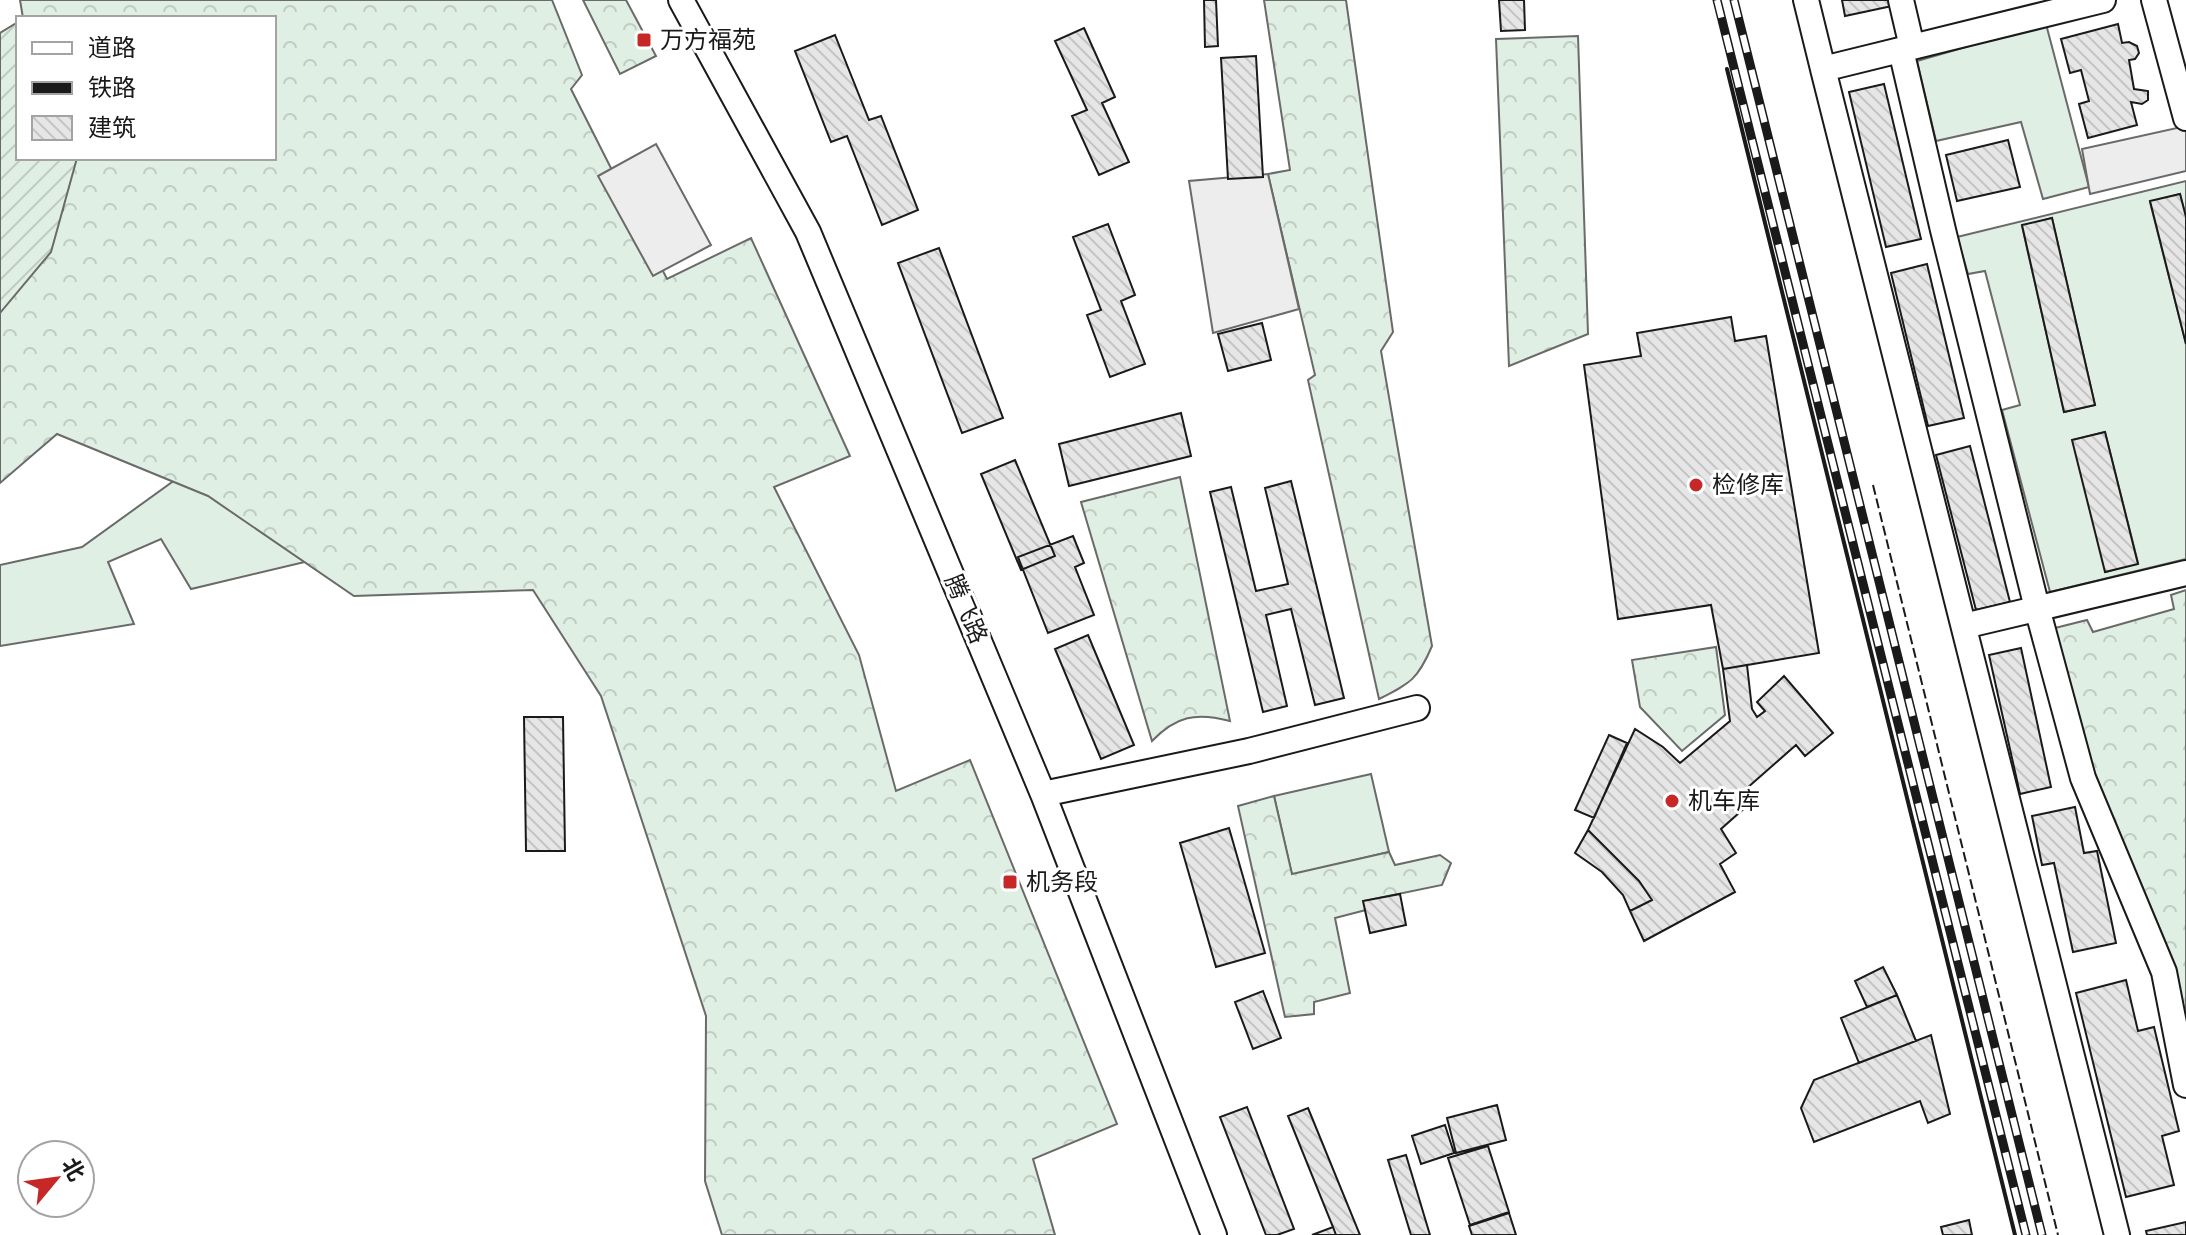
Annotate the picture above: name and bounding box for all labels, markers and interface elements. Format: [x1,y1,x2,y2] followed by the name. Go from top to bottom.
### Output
[16,16,276,160] legend
[660,24,756,53] place label: 万方福苑
[635,31,653,49] marker: 万方福苑
[88,32,136,61] text: 道路
[88,72,136,101] text: 铁路
[88,112,136,141] text: 建筑
[1712,469,1784,498] place label: 检修库
[1687,476,1705,494] marker: 检修库
[940,570,995,647] street label: 腾飞路
[1688,785,1760,814] place label: 机车库
[1663,792,1681,810] marker: 机车库
[1026,866,1098,895] place label: 机务段
[1001,873,1019,891] marker: 机务段
[16,1139,96,1219] north arrow
[58,1153,91,1185] text: 北

